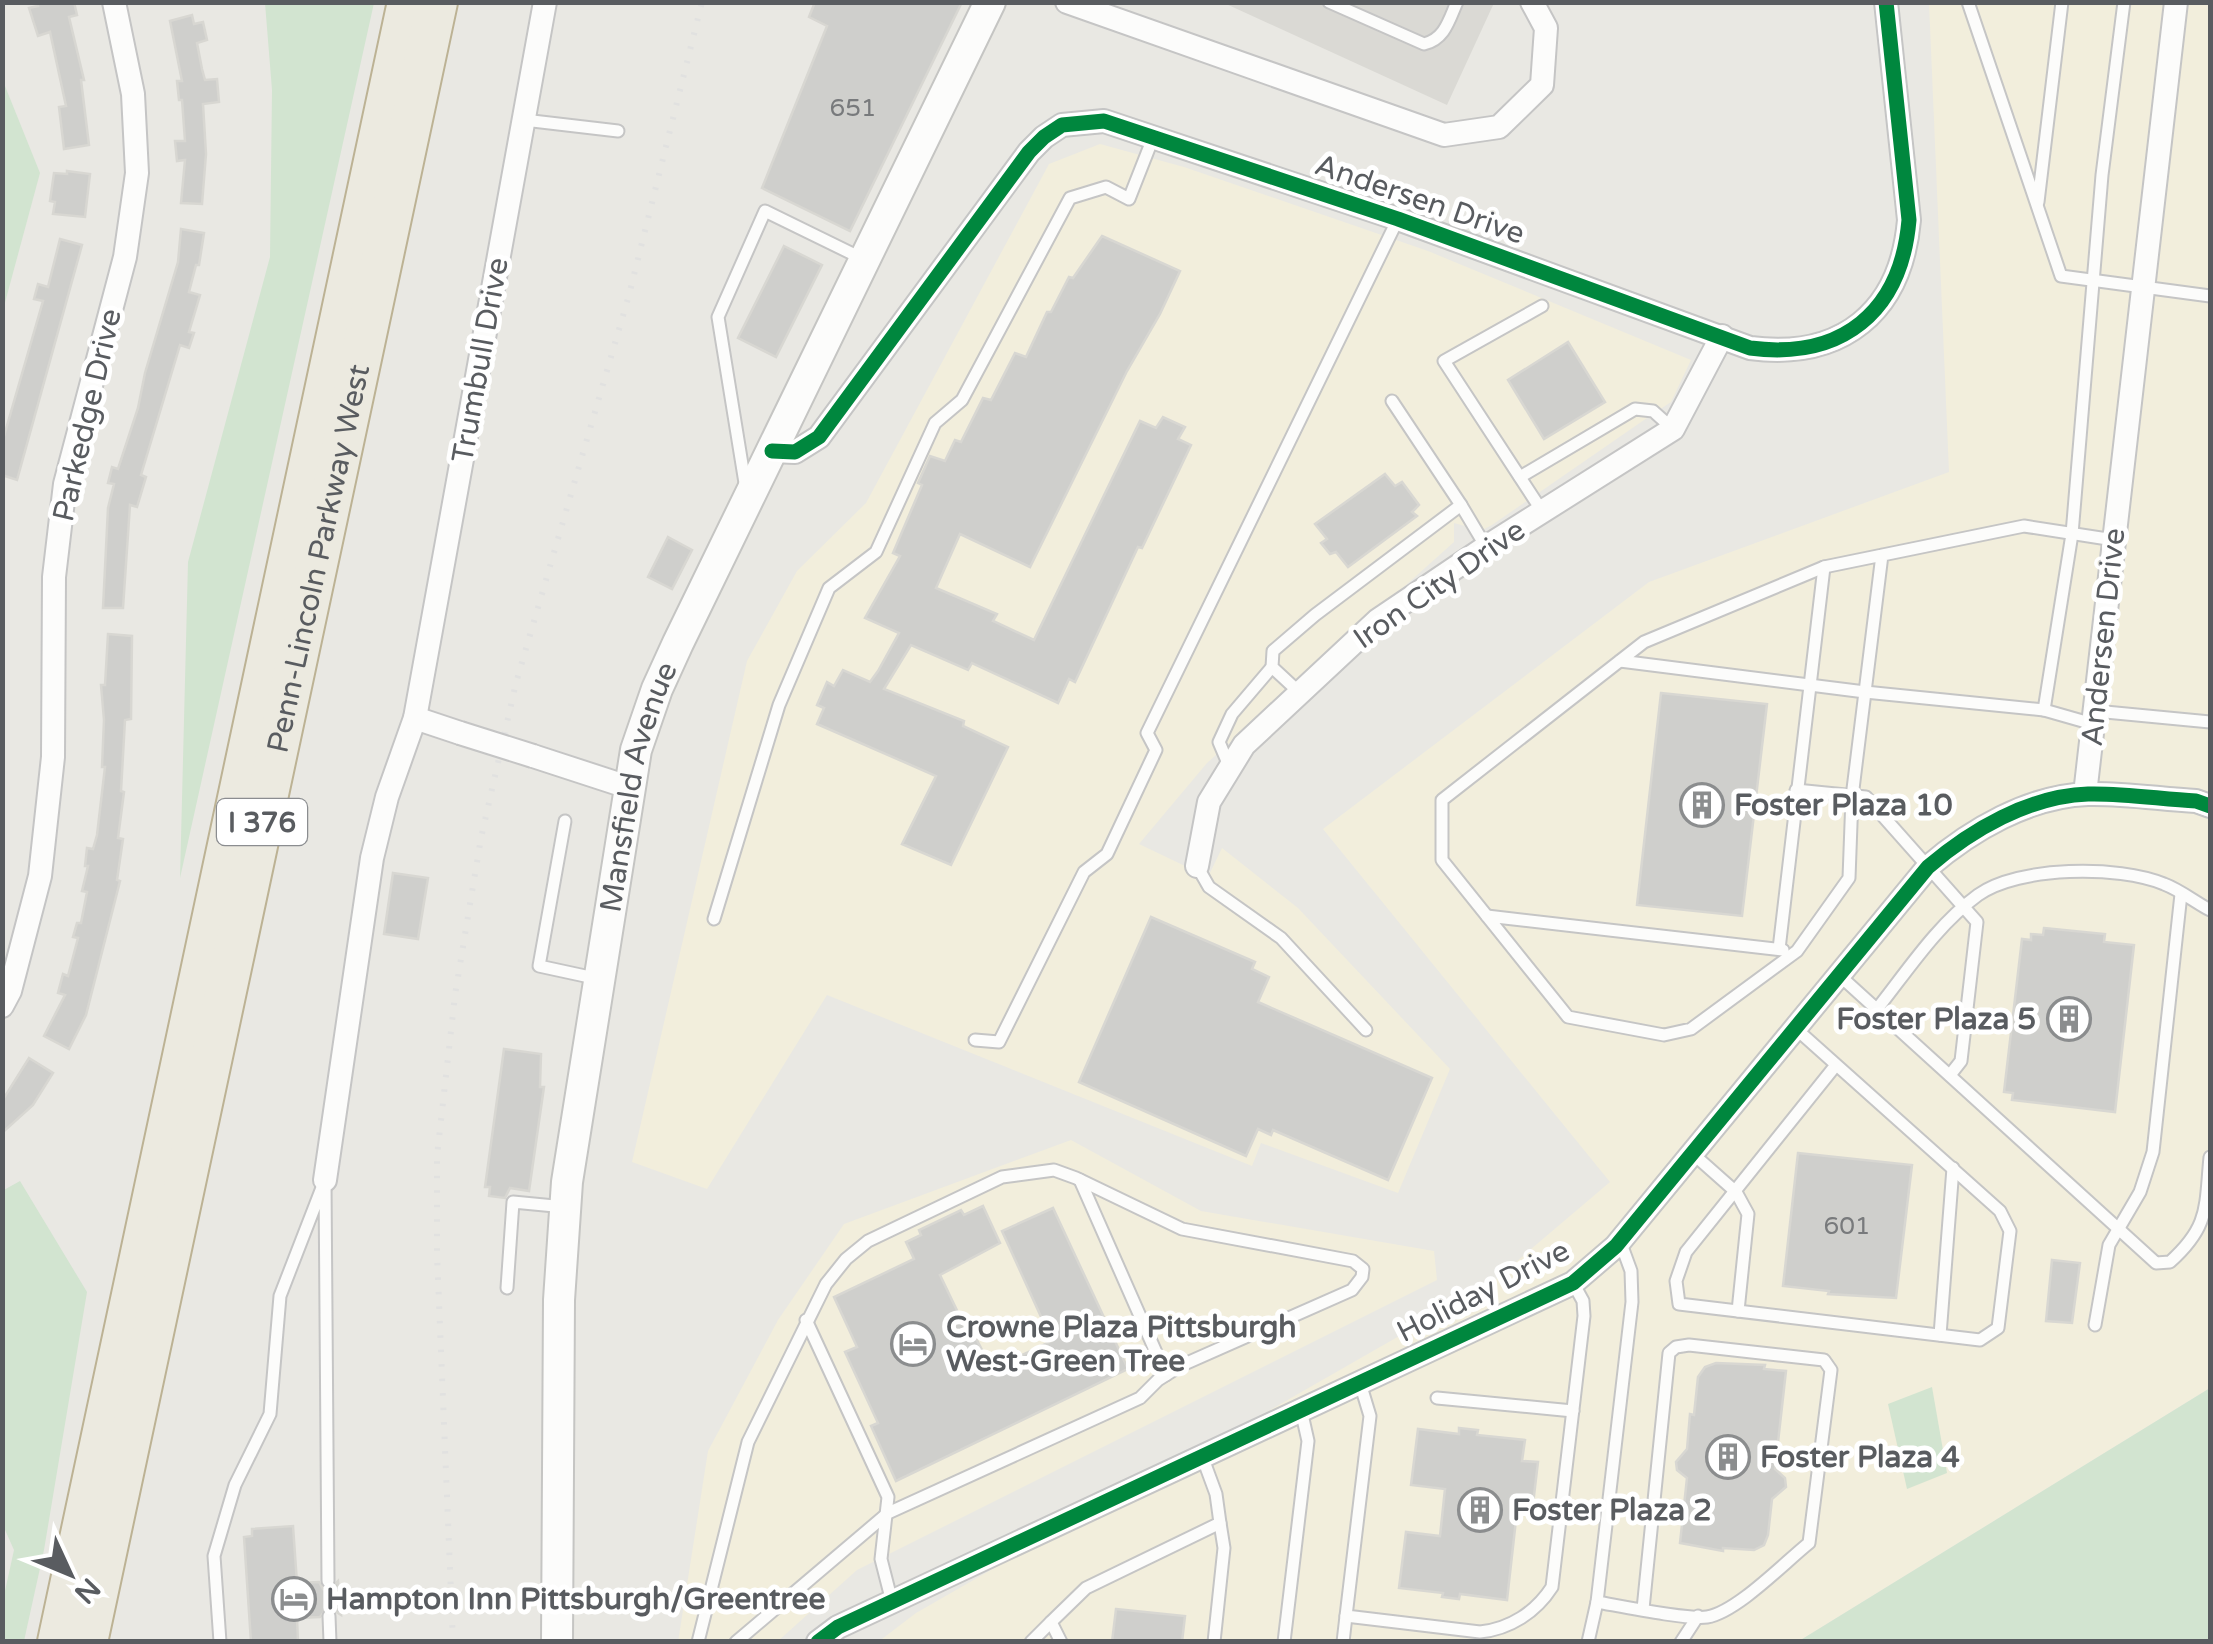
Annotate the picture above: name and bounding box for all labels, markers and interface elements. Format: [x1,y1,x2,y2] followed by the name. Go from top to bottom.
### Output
[829,93,877,123] house number: 651
[1310,146,1529,253] street label: Andersen Drive
[444,255,517,466] street label: Trumbull Drive
[45,305,130,525] street label: Parkedge Drive
[259,361,378,756] street label: Penn-Lincoln Parkway West
[1346,512,1532,657] street label: Iron City Drive
[2074,526,2133,748] street label: Andersen Drive
[592,656,686,915] street label: Mansfield Avenue
[1679,782,1725,828] building icon: Foster Plaza 10
[1734,787,1953,824] place label: Foster Plaza 10
[217,799,307,845] road number: I 376
[2046,996,2092,1042] building icon: Foster Plaza 5
[1836,1001,2036,1038] place label: Foster Plaza 5
[1823,1211,1871,1241] house number: 601
[1391,1232,1576,1351] street label: Holiday Drive
[946,1309,1297,1380] place label: Crowne Plaza Pittsburgh West-Green Tree
[890,1321,936,1367] hotel icon: Crowne Plaza Pittsburgh West-Green Tree
[1705,1434,1751,1480] building icon: Foster Plaza 4
[1760,1439,1960,1476] place label: Foster Plaza 4
[1457,1487,1503,1533] building icon: Foster Plaza 2
[1512,1492,1712,1529] place label: Foster Plaza 2
[20,1524,120,1624] north arrow
[67,1571,107,1611] text: N
[271,1576,317,1622] hotel icon: Hampton Inn Pittsburgh/Greentree
[326,1581,826,1618] place label: Hampton Inn Pittsburgh/Greentree

